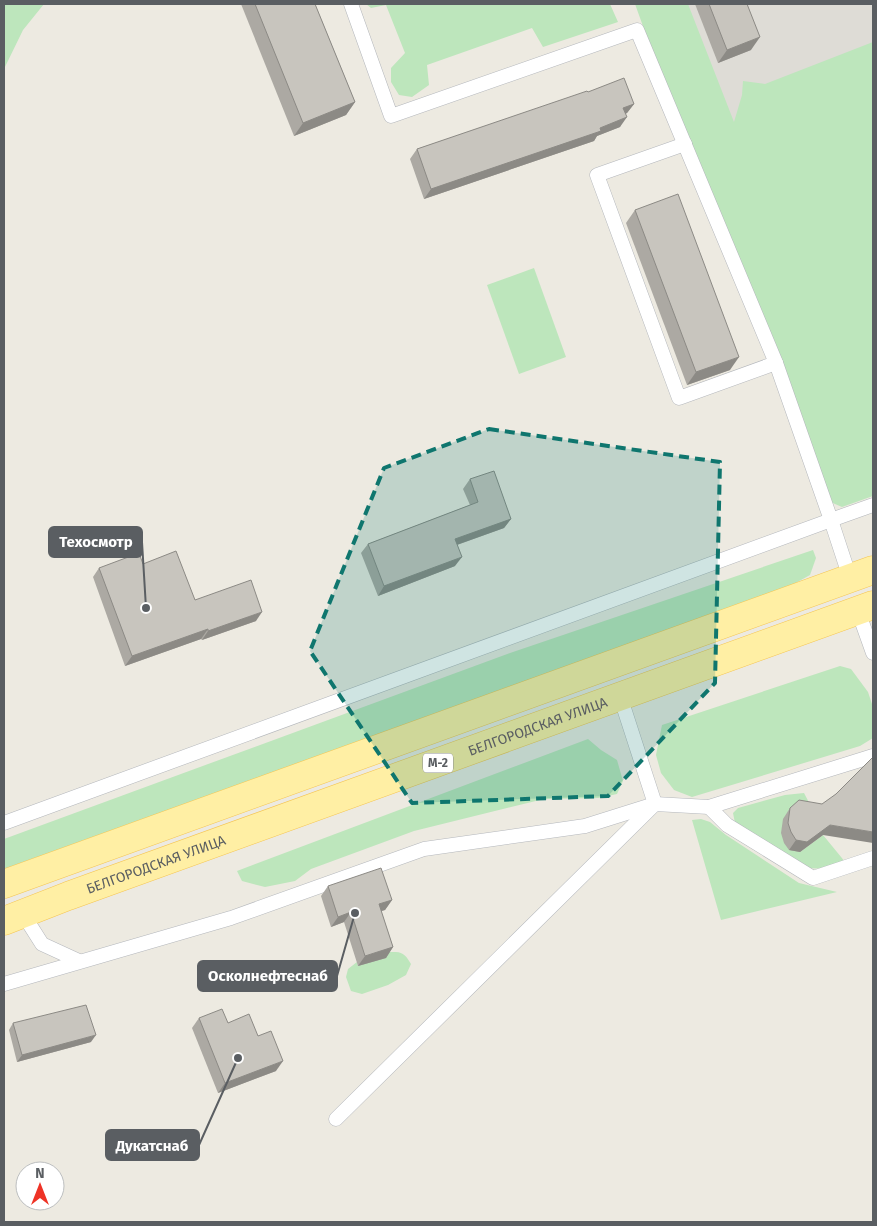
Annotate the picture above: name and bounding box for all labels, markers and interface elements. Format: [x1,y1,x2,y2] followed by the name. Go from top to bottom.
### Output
[49,527,142,557] callout: Техосмотр
[59,533,133,551] text: Техосмотр
[466,693,609,759] street label: БЕЛГОРОДСКАЯ УЛИЦА
[423,754,453,772] road number: М-2
[84,831,228,897] street label: БЕЛГОРОДСКАЯ УЛИЦА
[198,961,337,991] callout: Осколнефтеснаб
[208,967,328,985] text: Осколнефтеснаб
[106,1130,199,1160] callout: Дукатснаб
[115,1137,189,1155] text: Дукатснаб
[15,1161,65,1211] north arrow
[35,1165,45,1182] text: N

